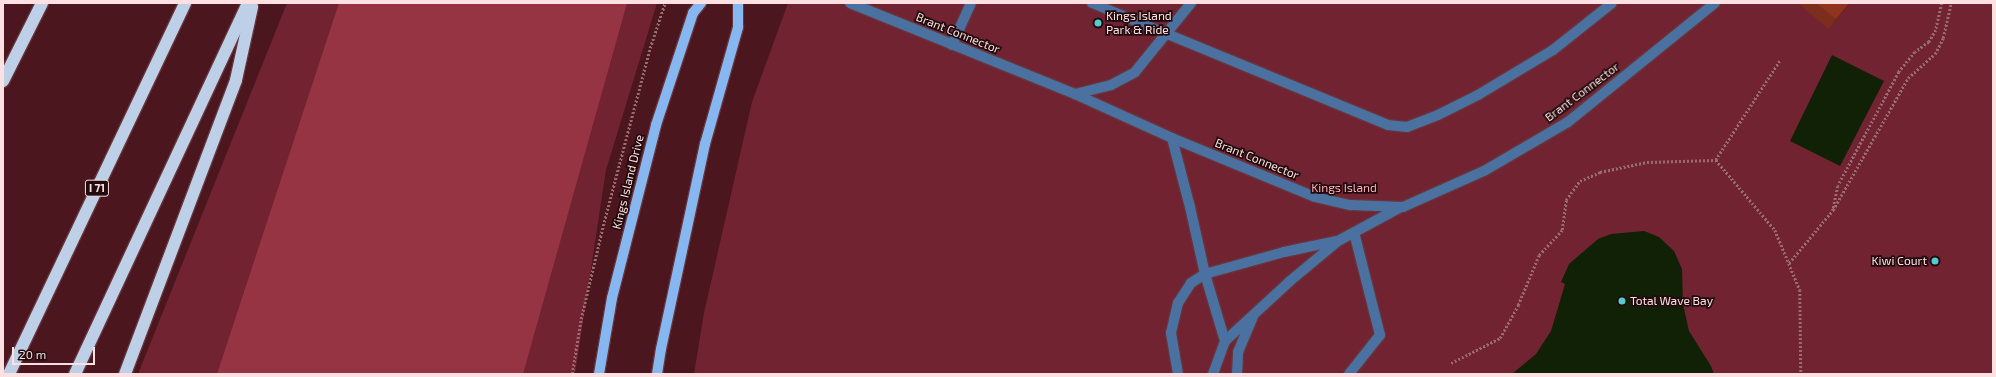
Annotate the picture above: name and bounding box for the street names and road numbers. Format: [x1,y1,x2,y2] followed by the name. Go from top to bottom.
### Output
[914,10,1002,56] street label: Brant Connector
[1542,59,1622,125] street label: Brant Connector
[609,133,647,231] street label: Kings Island Drive
[1213,136,1301,182] street label: Brant Connector
[84,179,110,197] road number: I 71

